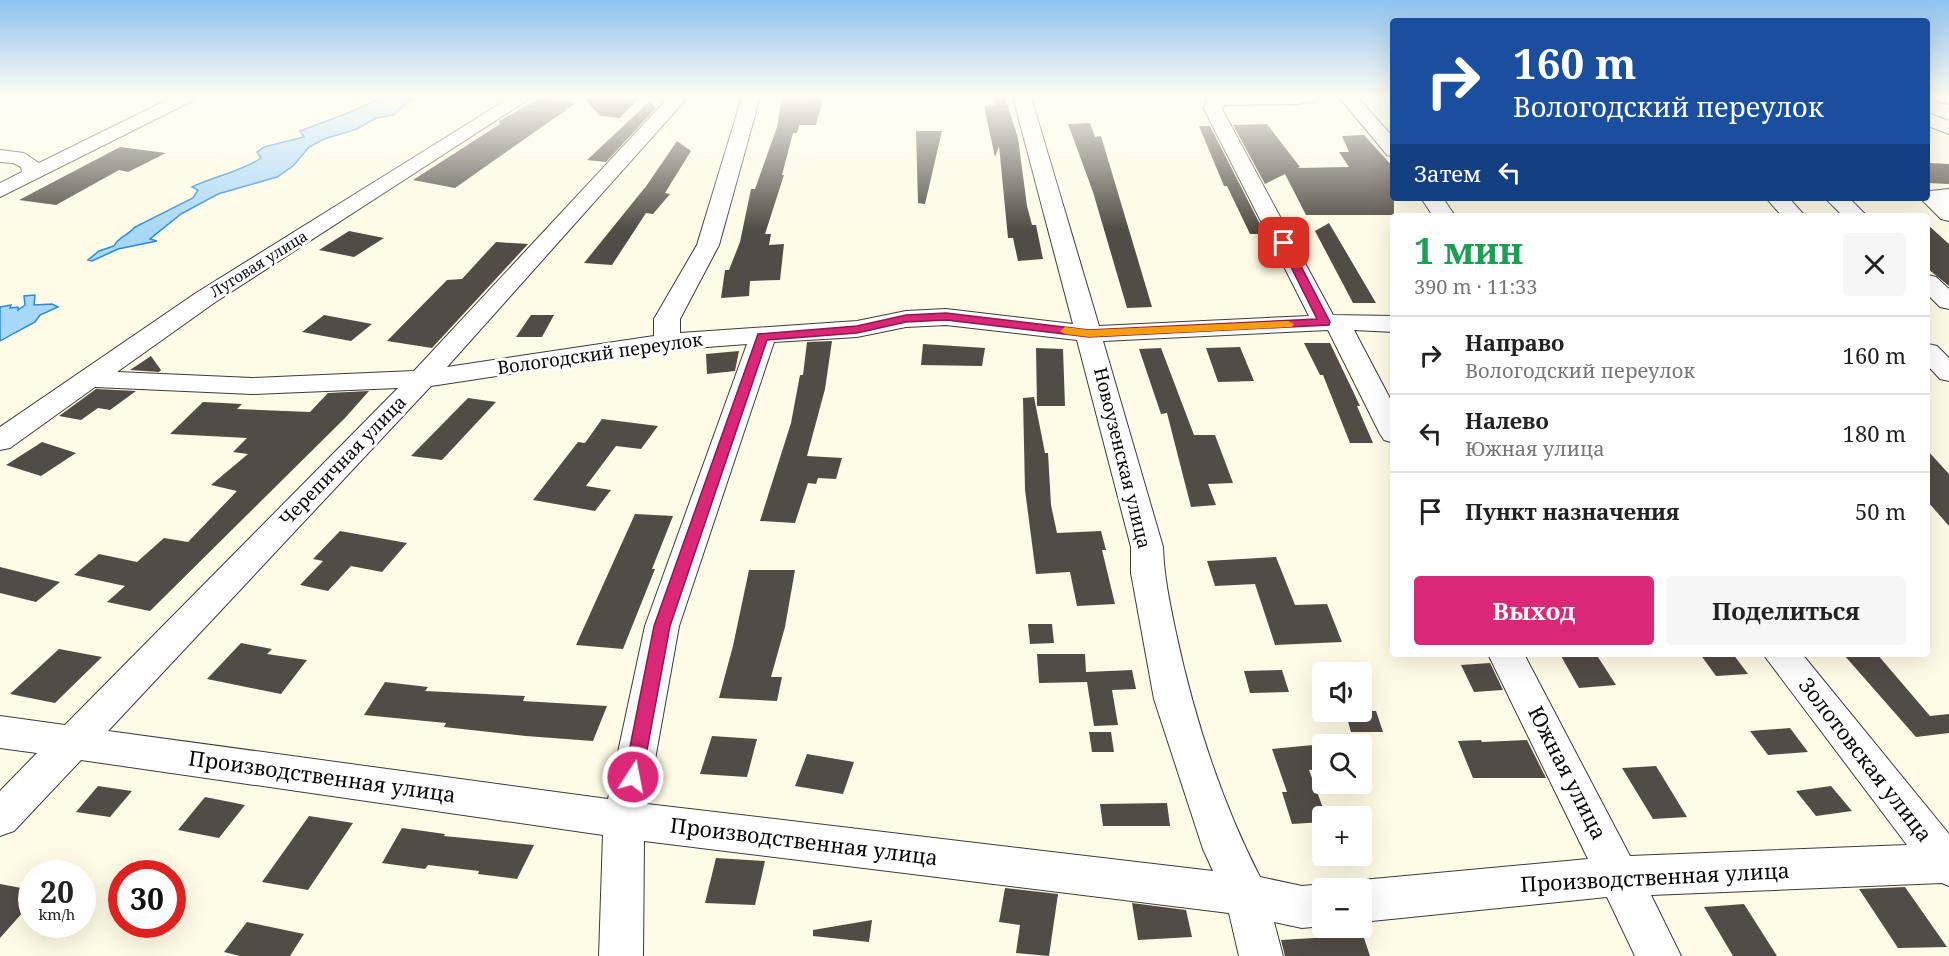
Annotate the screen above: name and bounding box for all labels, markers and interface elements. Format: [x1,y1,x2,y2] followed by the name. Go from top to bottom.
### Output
[1513,34,1637,91] text: 160 m
[1414,42,1492,120] icon: right
[1513,88,1824,125] text: Вологодский переулок
[1493,156,1526,189] icon: left
[1414,158,1481,188] text: Затем
[1258,217,1309,268] pin
[206,225,311,301] street label: Луговая улица
[1267,226,1300,259] icon: arrive
[1414,226,1523,275] text: 1 мин
[1843,233,1906,296] button: close
[1414,273,1537,300] text: 390 m · 11:33
[496,327,704,379] street label: Вологодский переулок
[1465,327,1564,357] text: Направо
[1414,339,1447,372] icon: right
[1843,340,1906,370] text: 160 m
[1465,357,1695,384] text: Вологодский переулок
[1089,365,1157,551] street label: Новоузенская улица
[274,390,411,531] street label: Черепичная улица
[1465,405,1549,435] text: Налево
[1414,417,1447,450] icon: left
[1843,418,1906,448] text: 180 m
[1465,435,1605,462] text: Южная улица
[1414,495,1447,528] icon: arrive
[1465,496,1679,526] text: Пункт назначения
[1855,496,1906,526] text: 50 m
[1414,576,1654,645] button: Выход
[1666,576,1906,645] button: Поделиться
[1312,662,1372,938] map controls
[1312,662,1372,722] button: sound
[1793,671,1939,847] street label: Золотовская улица
[1522,701,1614,844] street label: Южная улица
[1312,734,1372,794] button: search
[187,743,458,809] street label: Производственная улица
[601,745,665,809] position arrow
[1312,806,1372,866] button: +
[669,811,940,871] street label: Производственная улица
[1520,856,1790,898] street label: Производственная улица
[108,860,186,938] speed limit sign: 30
[40,871,74,912] text: 20
[1312,878,1372,938] button: −
[39,904,75,924] text: km/h

